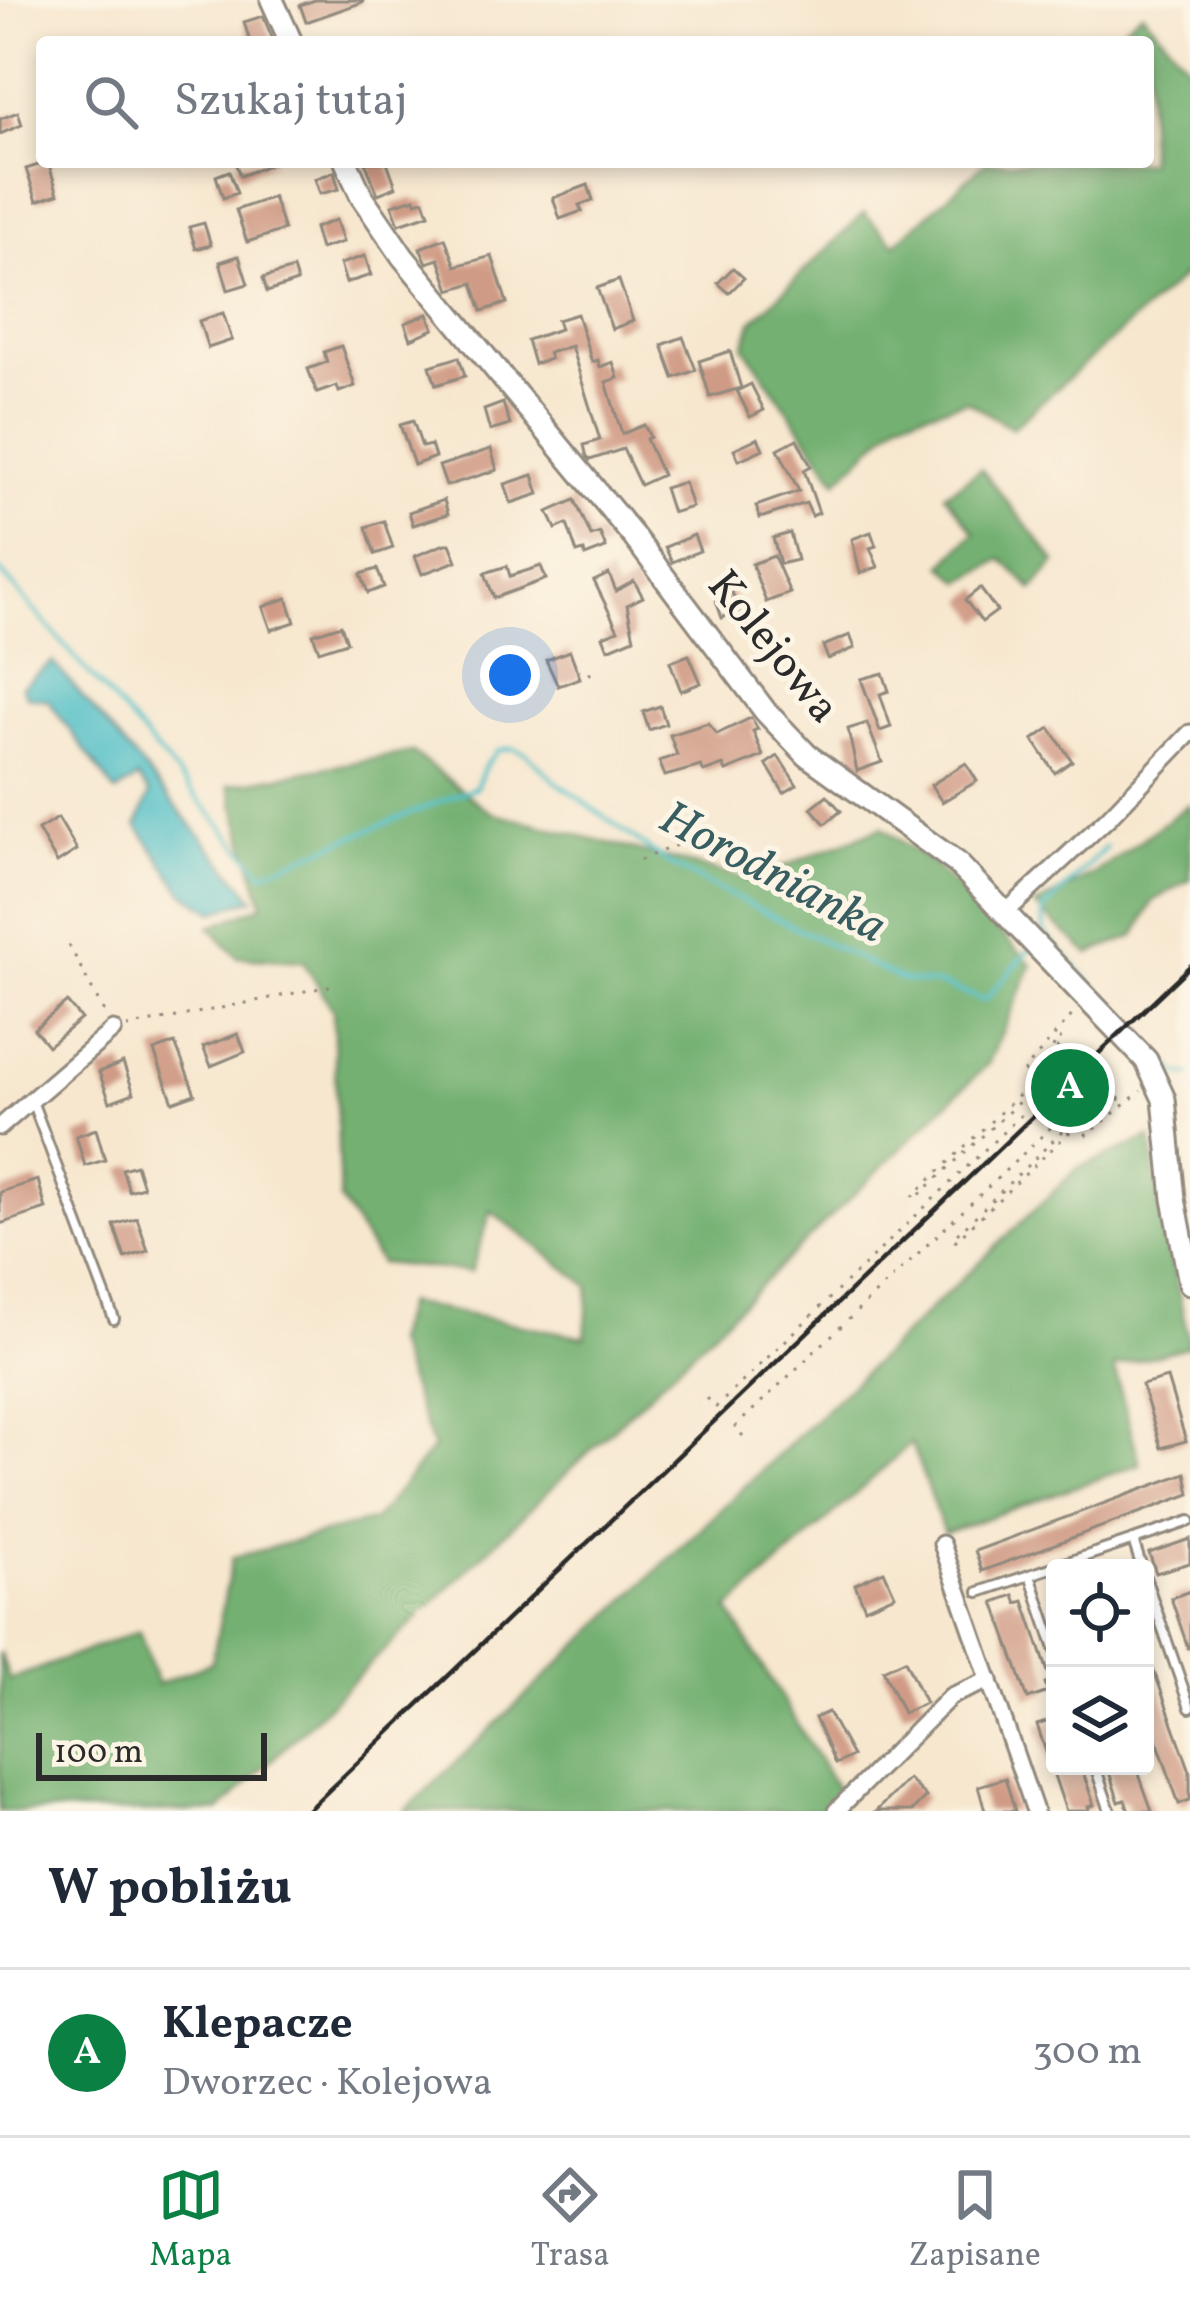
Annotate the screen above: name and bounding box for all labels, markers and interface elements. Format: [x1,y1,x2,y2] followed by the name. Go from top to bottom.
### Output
[36,36,1154,168] search box
[78,69,144,135] icon: search
[174,71,408,134] text: Szukaj tutaj
[691,558,853,738] street label: Kolejowa
[480,645,540,705] your location
[647,786,897,962] water label: Horodnianka
[1031,1043,1109,1133] pin: A
[1046,1559,1154,1775] map controls
[1046,1559,1154,1667] button: locate
[1046,1667,1154,1775] button: layers
[36,1727,267,1780] scale bar
[54,1731,143,1777] text: 100 m
[48,1854,292,1925] text: W pobliżu
[162,1994,353,2057] text: Klepacze
[73,2026,101,2080] text: A
[1033,2026,1142,2080] text: 300 m
[162,2057,492,2111] text: Dworzec · Kolejowa
[149,2162,232,2280] tab: Mapa
[531,2162,610,2280] tab: Trasa
[909,2162,1041,2280] tab: Zapisane

